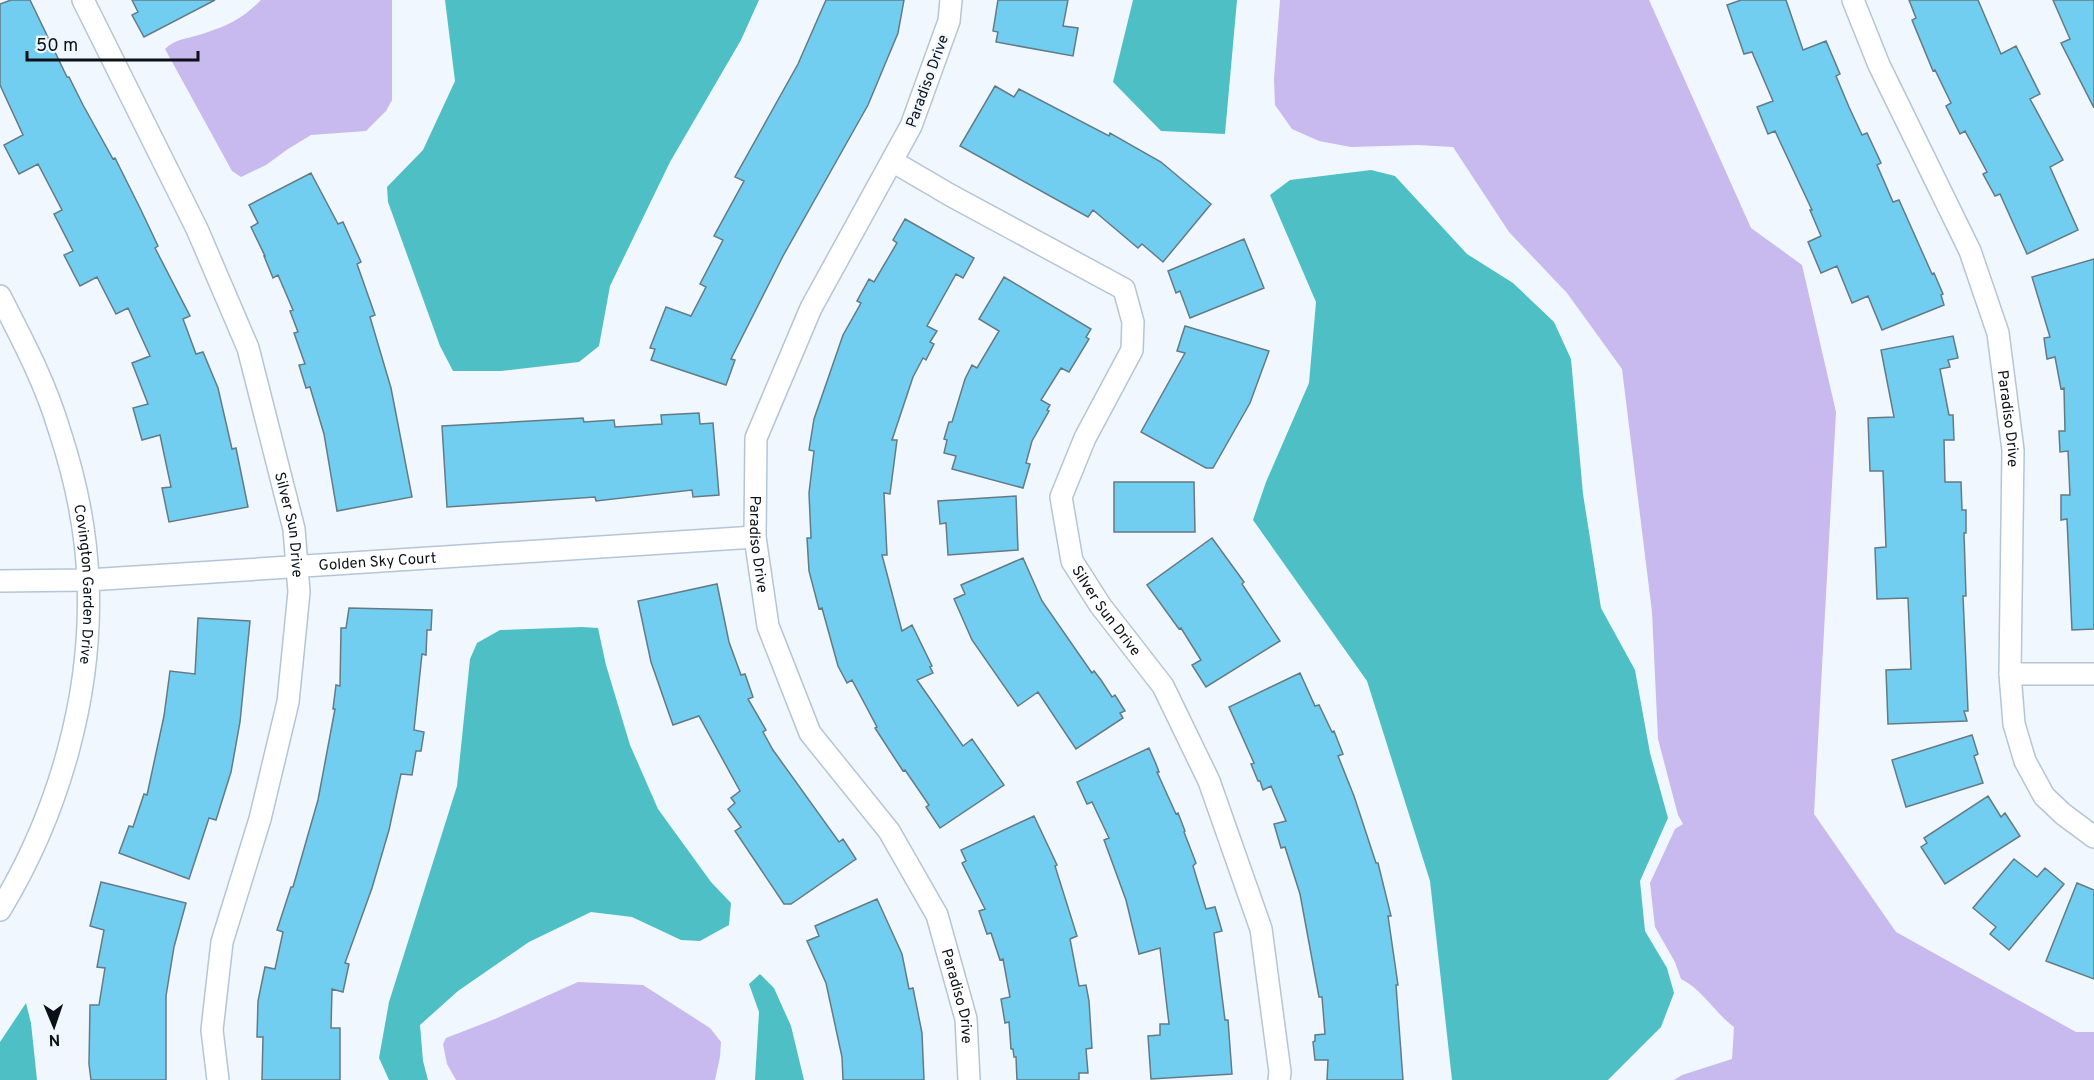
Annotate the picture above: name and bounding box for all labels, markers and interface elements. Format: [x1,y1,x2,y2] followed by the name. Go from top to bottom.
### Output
[27,24,198,62] scale bar
[903,32,954,131] street label: Paradiso Drive
[36,35,78,58] text: 50 m
[1992,369,2021,467] street label: Paradiso Drive
[269,470,306,578] street label: Silver Sun Drive
[744,496,771,594] street label: Paradiso Drive
[68,503,96,665] street label: Covington Garden Drive
[318,550,437,576] street label: Golden Sky Court
[1066,562,1144,661] street label: Silver Sun Drive
[936,947,975,1044] street label: Paradiso Drive
[24,996,84,1056] north arrow
[48,1029,61,1049] text: N

